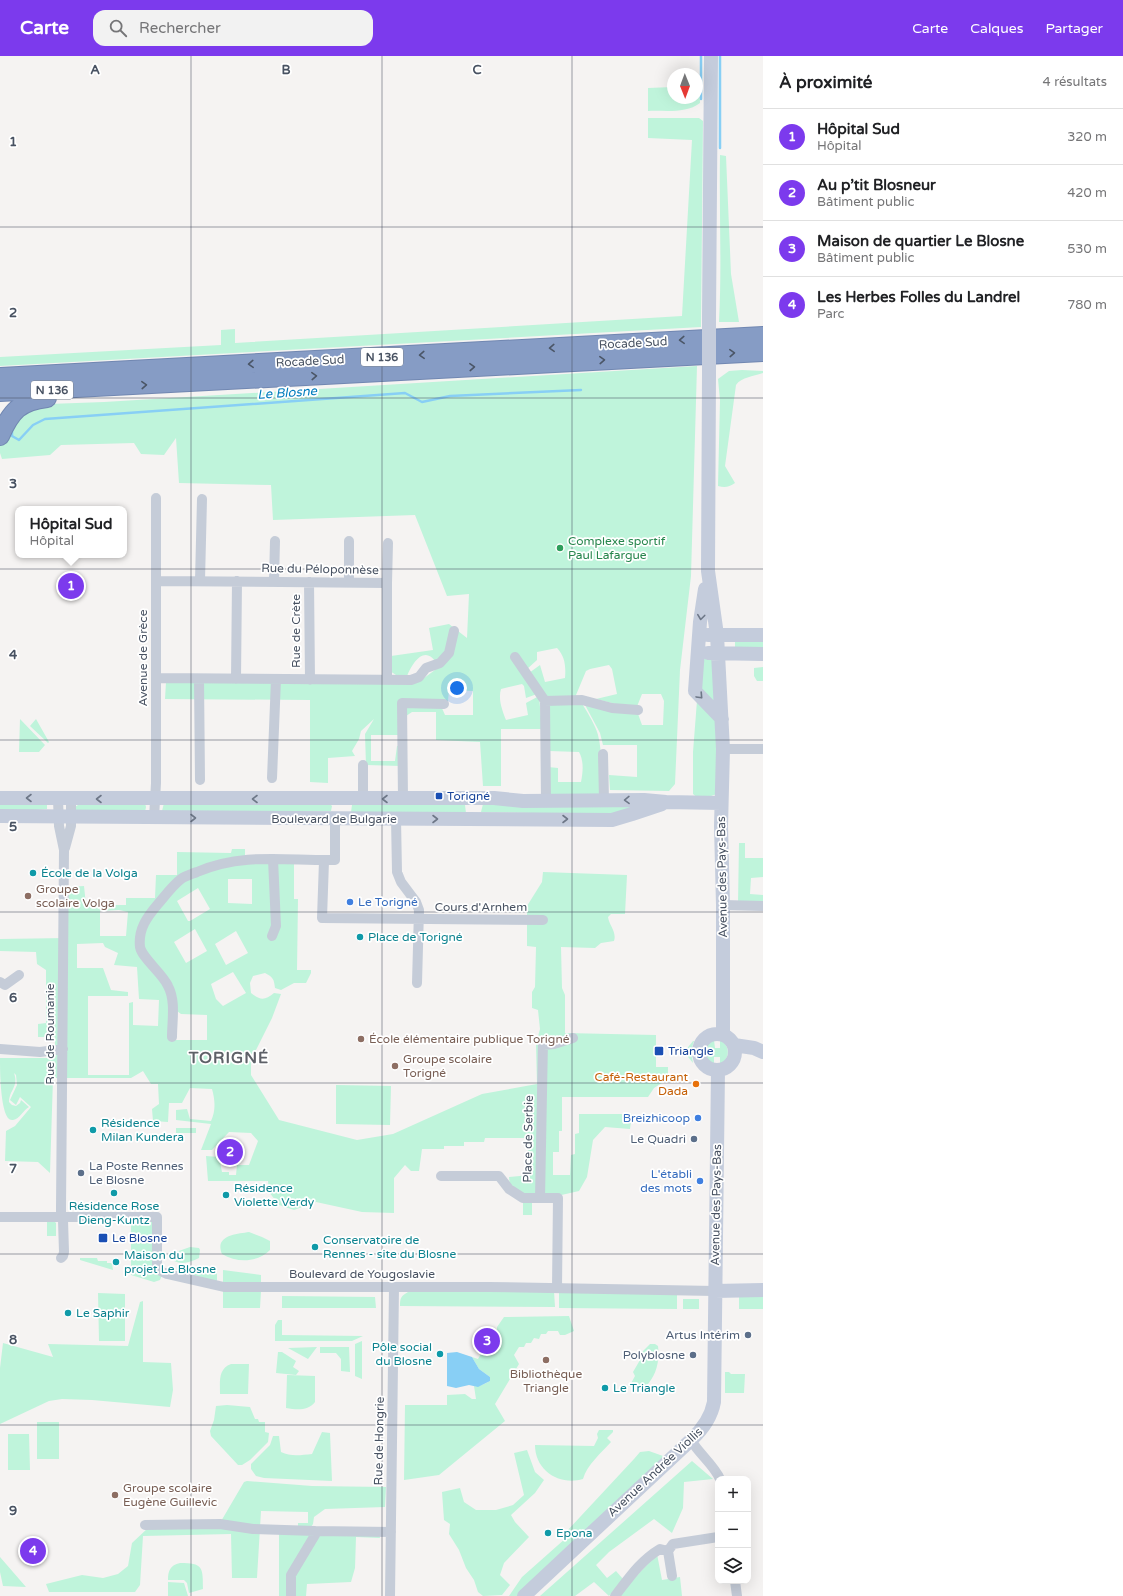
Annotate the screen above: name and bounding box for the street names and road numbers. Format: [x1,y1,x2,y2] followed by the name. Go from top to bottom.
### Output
[598,334,668,352] street label: Rocade Sud
[361,348,403,366] road number: N 136
[275,352,345,370] street label: Rocade Sud
[31,381,73,399] road number: N 136
[261,561,379,577] street label: Rue du Péloponnèse
[289,594,303,668] street label: Rue de Crète
[136,609,150,707] street label: Avenue de Grèce
[271,812,397,826] street label: Boulevard de Bulgarie
[714,816,730,938] street label: Avenue des Pays-Bas
[435,900,527,914] street label: Cours d'Arnhem
[43,983,57,1085] street label: Rue de Roumanie
[520,1095,536,1183] street label: Place de Serbie
[708,1144,724,1266] street label: Avenue des Pays-Bas
[289,1267,435,1281] street label: Boulevard de Yougoslavie
[371,1396,387,1485] street label: Rue de Hongrie
[605,1424,705,1519] street label: Avenue Andrée Viollis

